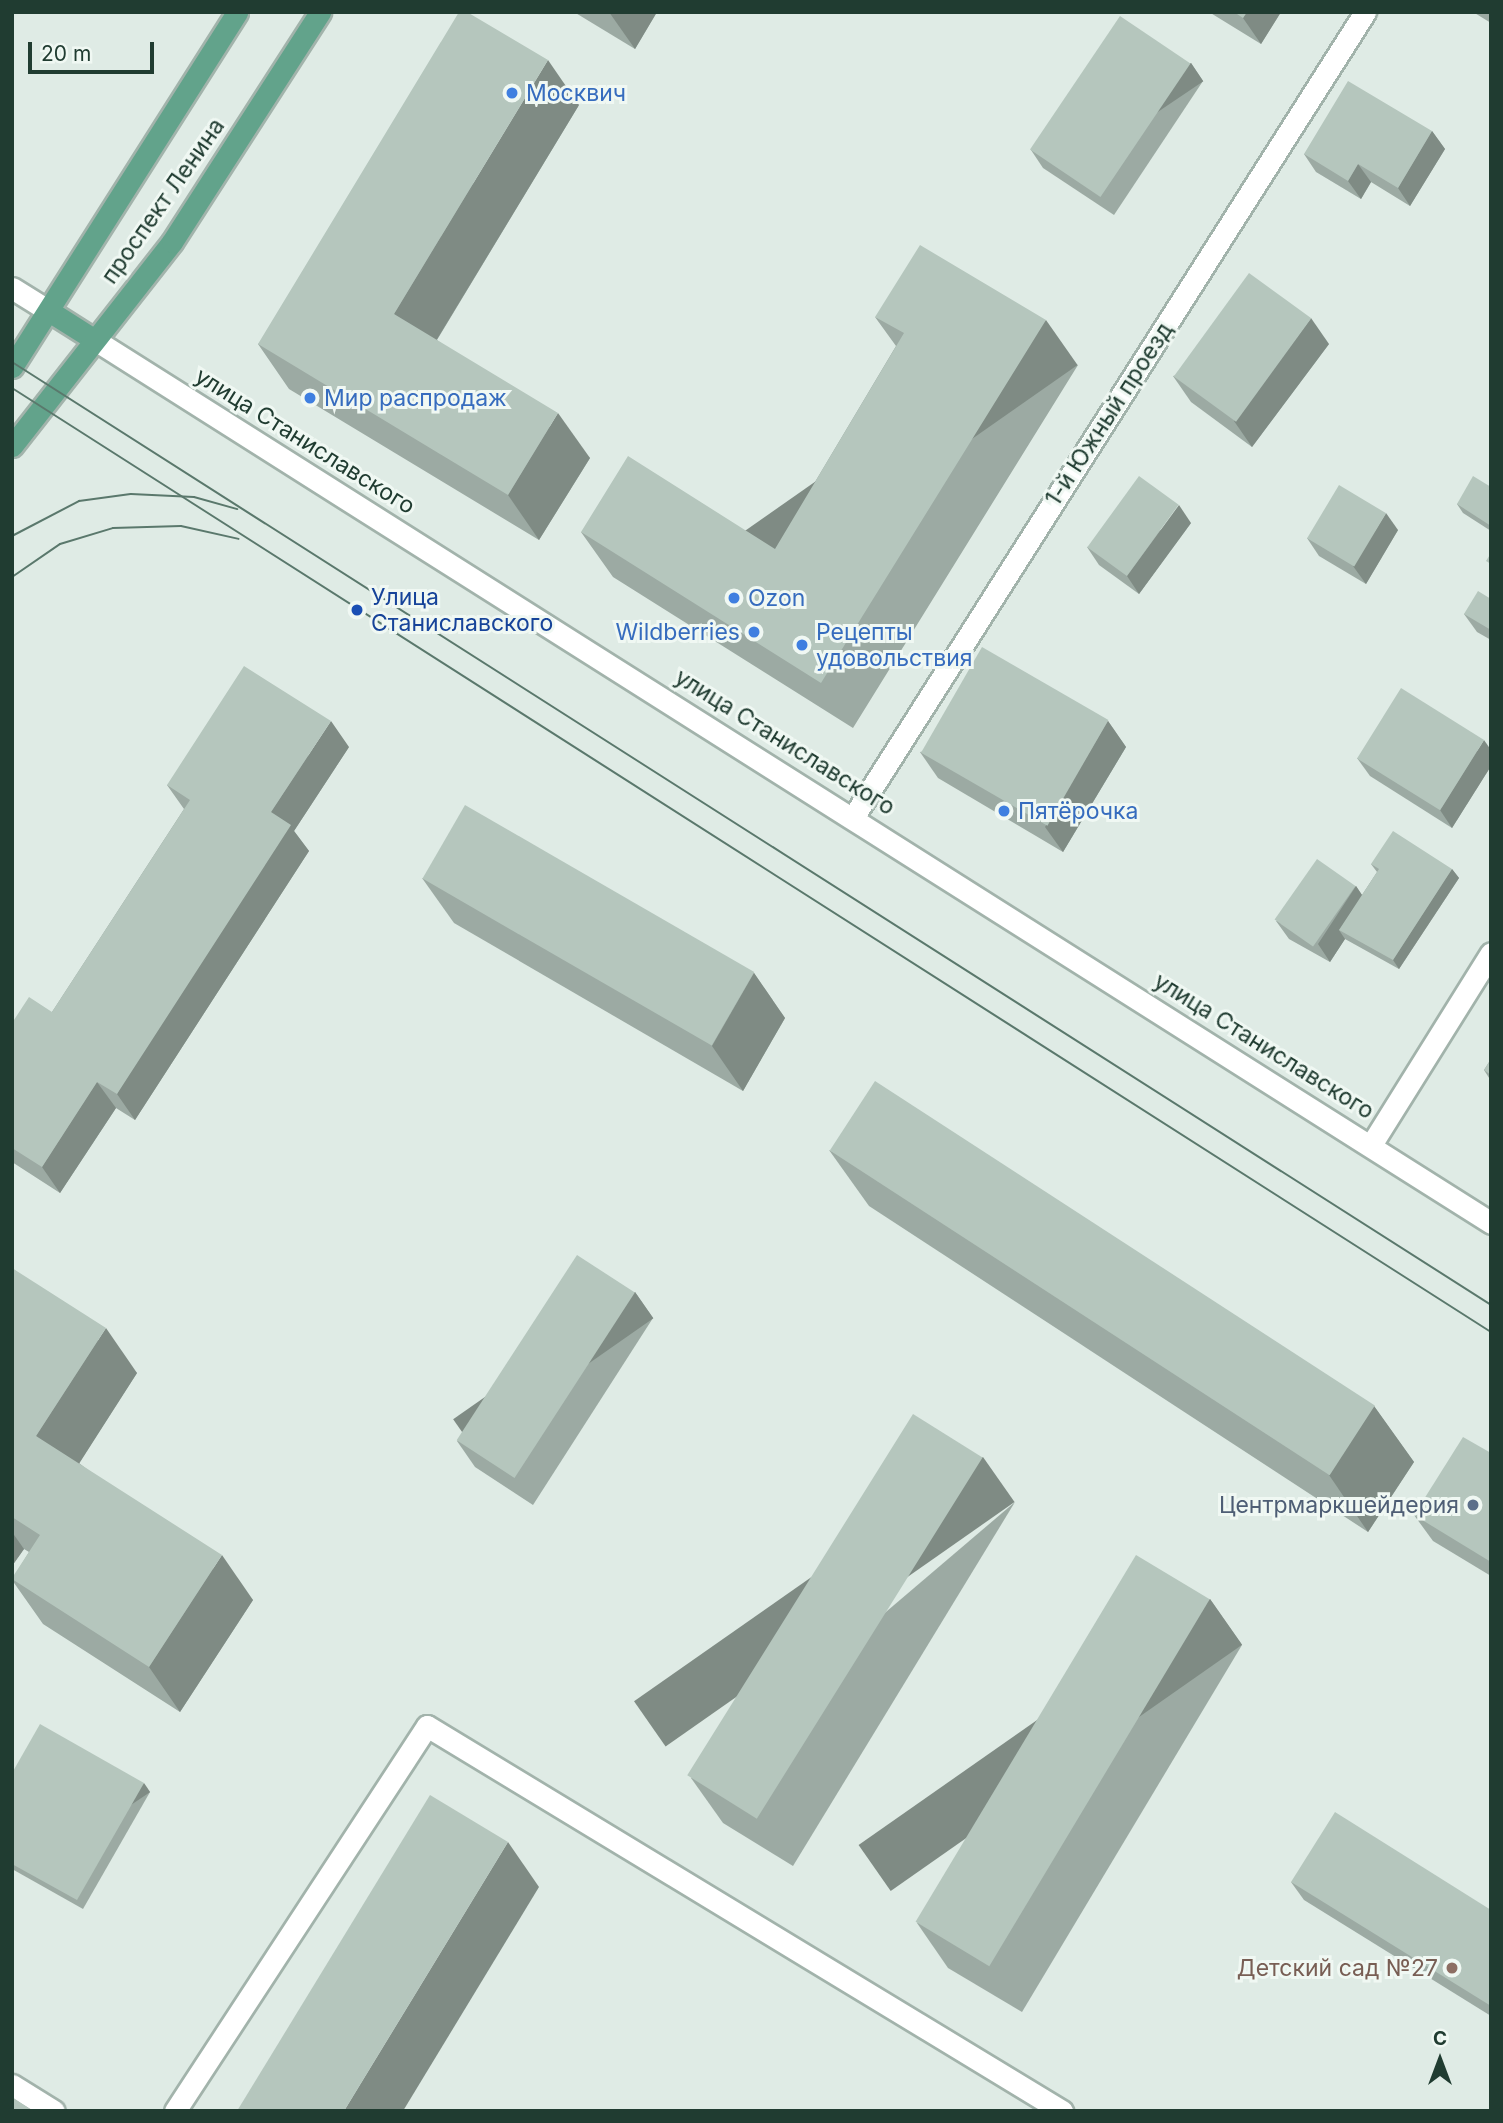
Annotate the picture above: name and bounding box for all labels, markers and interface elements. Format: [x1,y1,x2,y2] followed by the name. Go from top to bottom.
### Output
[32,28,158,72] scale bar
[41,41,91,66] text: 20 m
[526,79,626,107] place label: Москвич
[504,85,520,101] marker: Москвич
[96,113,230,289] street label: проспект Ленина
[1039,317,1179,511] street label: 1-й Южный проезд
[190,362,420,520] street label: улица Станиславского
[324,384,507,412] place label: Мир распродаж
[302,390,318,406] marker: Мир распродаж
[371,583,553,637] place label: Улица Станиславского
[748,584,805,612] place label: Ozon
[726,590,742,606] marker: Ozon
[349,602,365,618] marker: Улица Станиславского
[615,618,740,646] place label: Wildberries
[816,618,973,672] place label: Рецепты удовольствия
[746,624,762,640] marker: Wildberries
[794,637,810,653] marker: Рецепты удовольствия
[670,663,900,821] street label: улица Станиславского
[1018,797,1138,825] place label: Пятёрочка
[996,803,1012,819] marker: Пятёрочка
[1149,967,1379,1125] street label: улица Станиславского
[1219,1491,1459,1519] place label: Центрмаркшейдерия
[1465,1497,1481,1513] marker: Центрмаркшейдерия
[1237,1954,1438,1982] place label: Детский сад №27
[1444,1960,1460,1976] marker: Детский сад №27
[1405,2025,1475,2095] north arrow
[1433,2027,1447,2050] text: С

